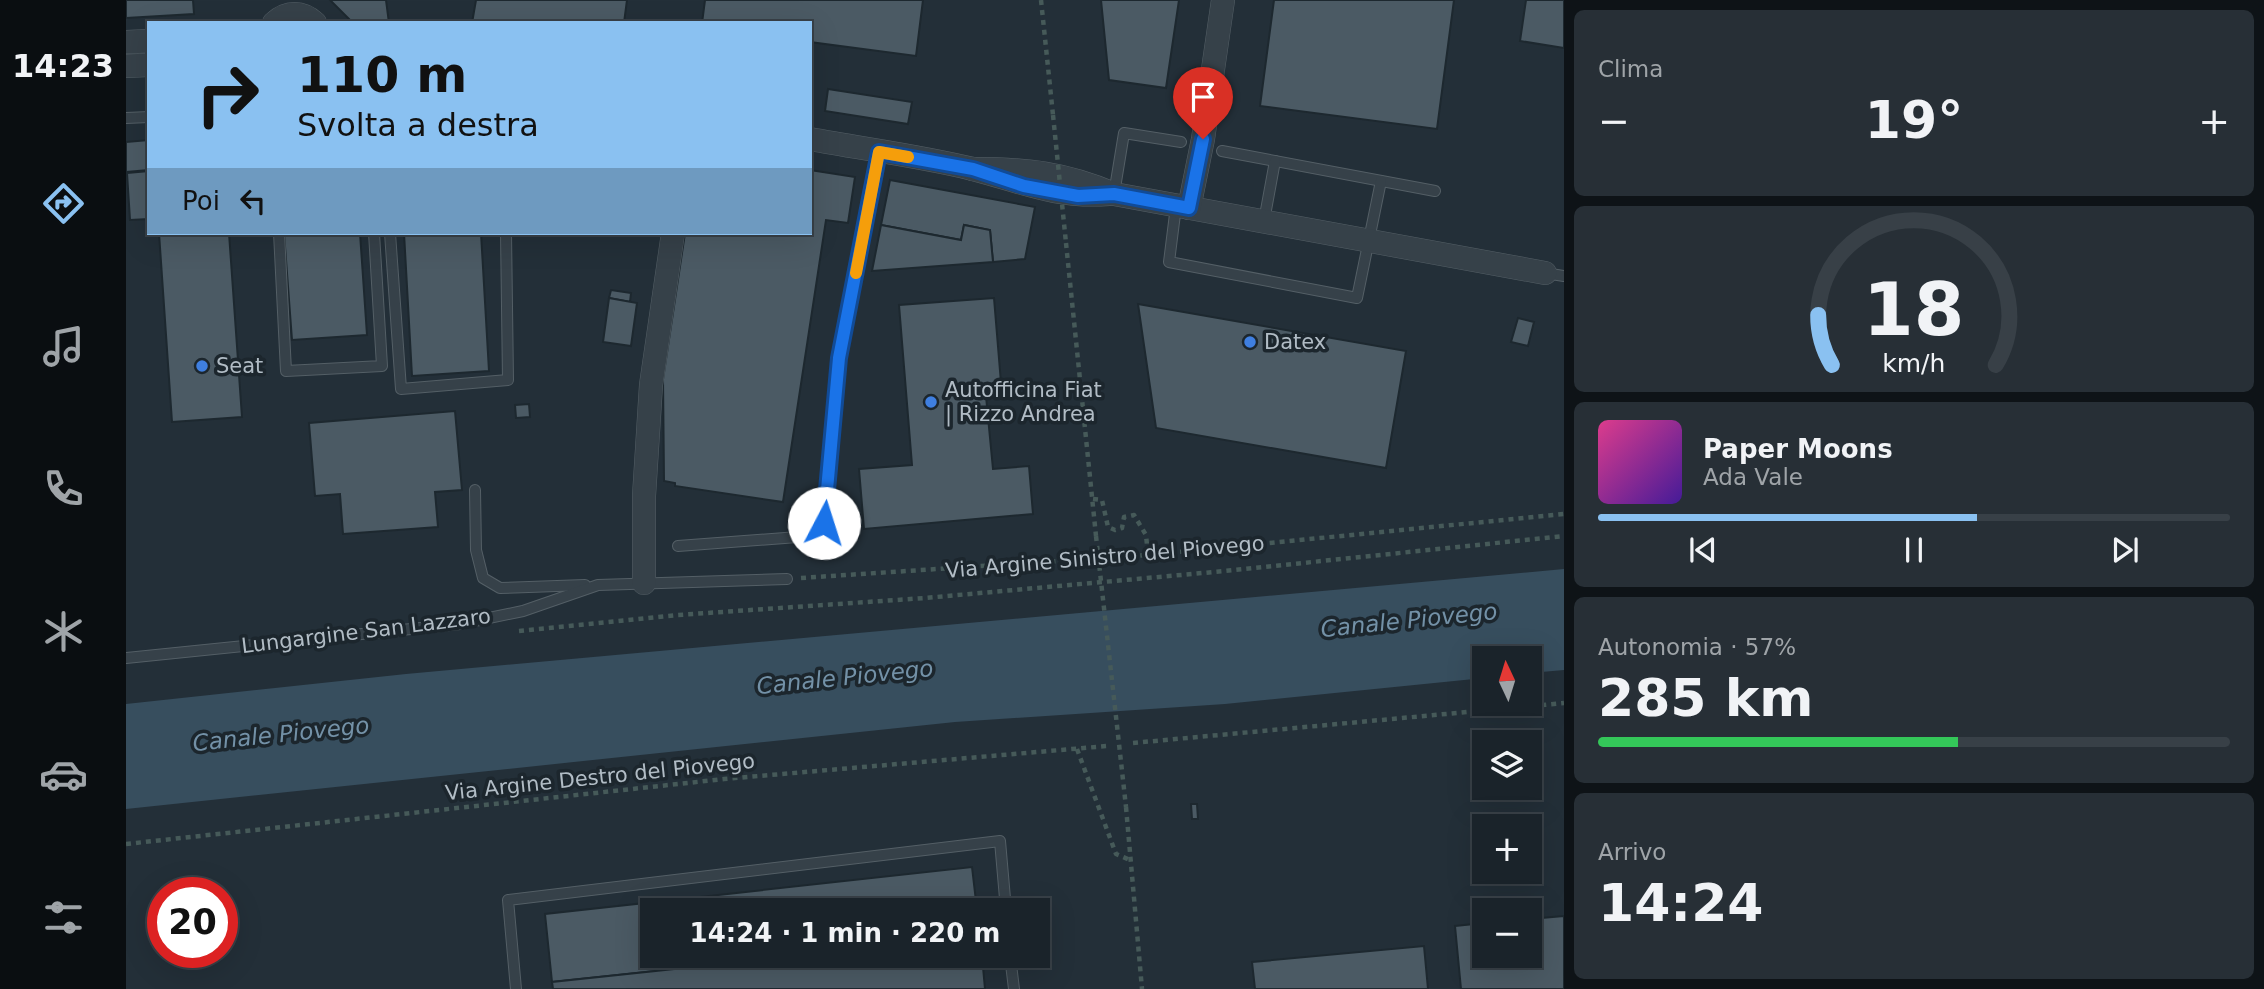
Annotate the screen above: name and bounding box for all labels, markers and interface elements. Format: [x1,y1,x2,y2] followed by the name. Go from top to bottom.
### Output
[12,47,114,85] text: 14:23
[297,47,467,104] text: 110 m
[182,49,273,140] icon: right
[1598,56,1663,82] text: Clima
[1173,67,1233,139] pin
[1184,78,1222,116] icon: arrive
[1865,90,1963,150] text: 19°
[1598,99,1630,143] text: −
[2198,99,2230,143] text: +
[297,106,539,144] text: Svolta a destra
[39,179,88,228] icon: directions
[234,182,272,220] icon: left
[182,186,220,216] text: Poi
[1863,267,1965,352] text: 18
[39,322,88,371] icon: music
[1264,330,1326,354] place label: Datex
[1242,334,1258,350] marker: Datex
[1882,348,1946,377] text: km/h
[216,354,263,378] place label: Seat
[194,358,210,374] marker: Seat
[945,378,1102,427] place label: Autofficina Fiat | Rizzo Andrea
[923,394,939,410] marker: Autofficina Fiat | Rizzo Andrea
[1703,434,1893,464] text: Paper Moons
[39,464,88,513] icon: phone
[1703,464,1803,490] text: Ada Vale
[787,486,861,560] position arrow
[944,531,1266,583] street label: Via Argine Sinistro del Piovego
[1684,531,1722,569] icon: previous
[1895,531,1933,569] icon: pause
[2106,531,2144,569] icon: next
[1319,598,1499,642] water label: Canale Piovego
[240,604,492,658] street label: Lungargine San Lazzaro
[39,607,88,656] icon: climate
[1598,634,1796,660] text: Autonomia · 57%
[1472,646,1542,716] north arrow
[1472,646,1542,968] map controls
[755,655,935,699] water label: Canale Piovego
[1598,668,1813,728] text: 285 km
[191,712,371,756] water label: Canale Piovego
[1472,730,1542,800] button: layers
[444,749,756,805] street label: Via Argine Destro del Piovego
[39,750,88,799] icon: car
[1472,814,1542,884] button: +
[1598,839,1666,865] text: Arrivo
[1598,873,1764,933] text: 14:24
[147,877,238,968] speed limit sign: 20
[39,893,88,942] icon: filters
[1472,898,1542,968] button: −
[690,918,1000,948] text: 14:24 · 1 min · 220 m

